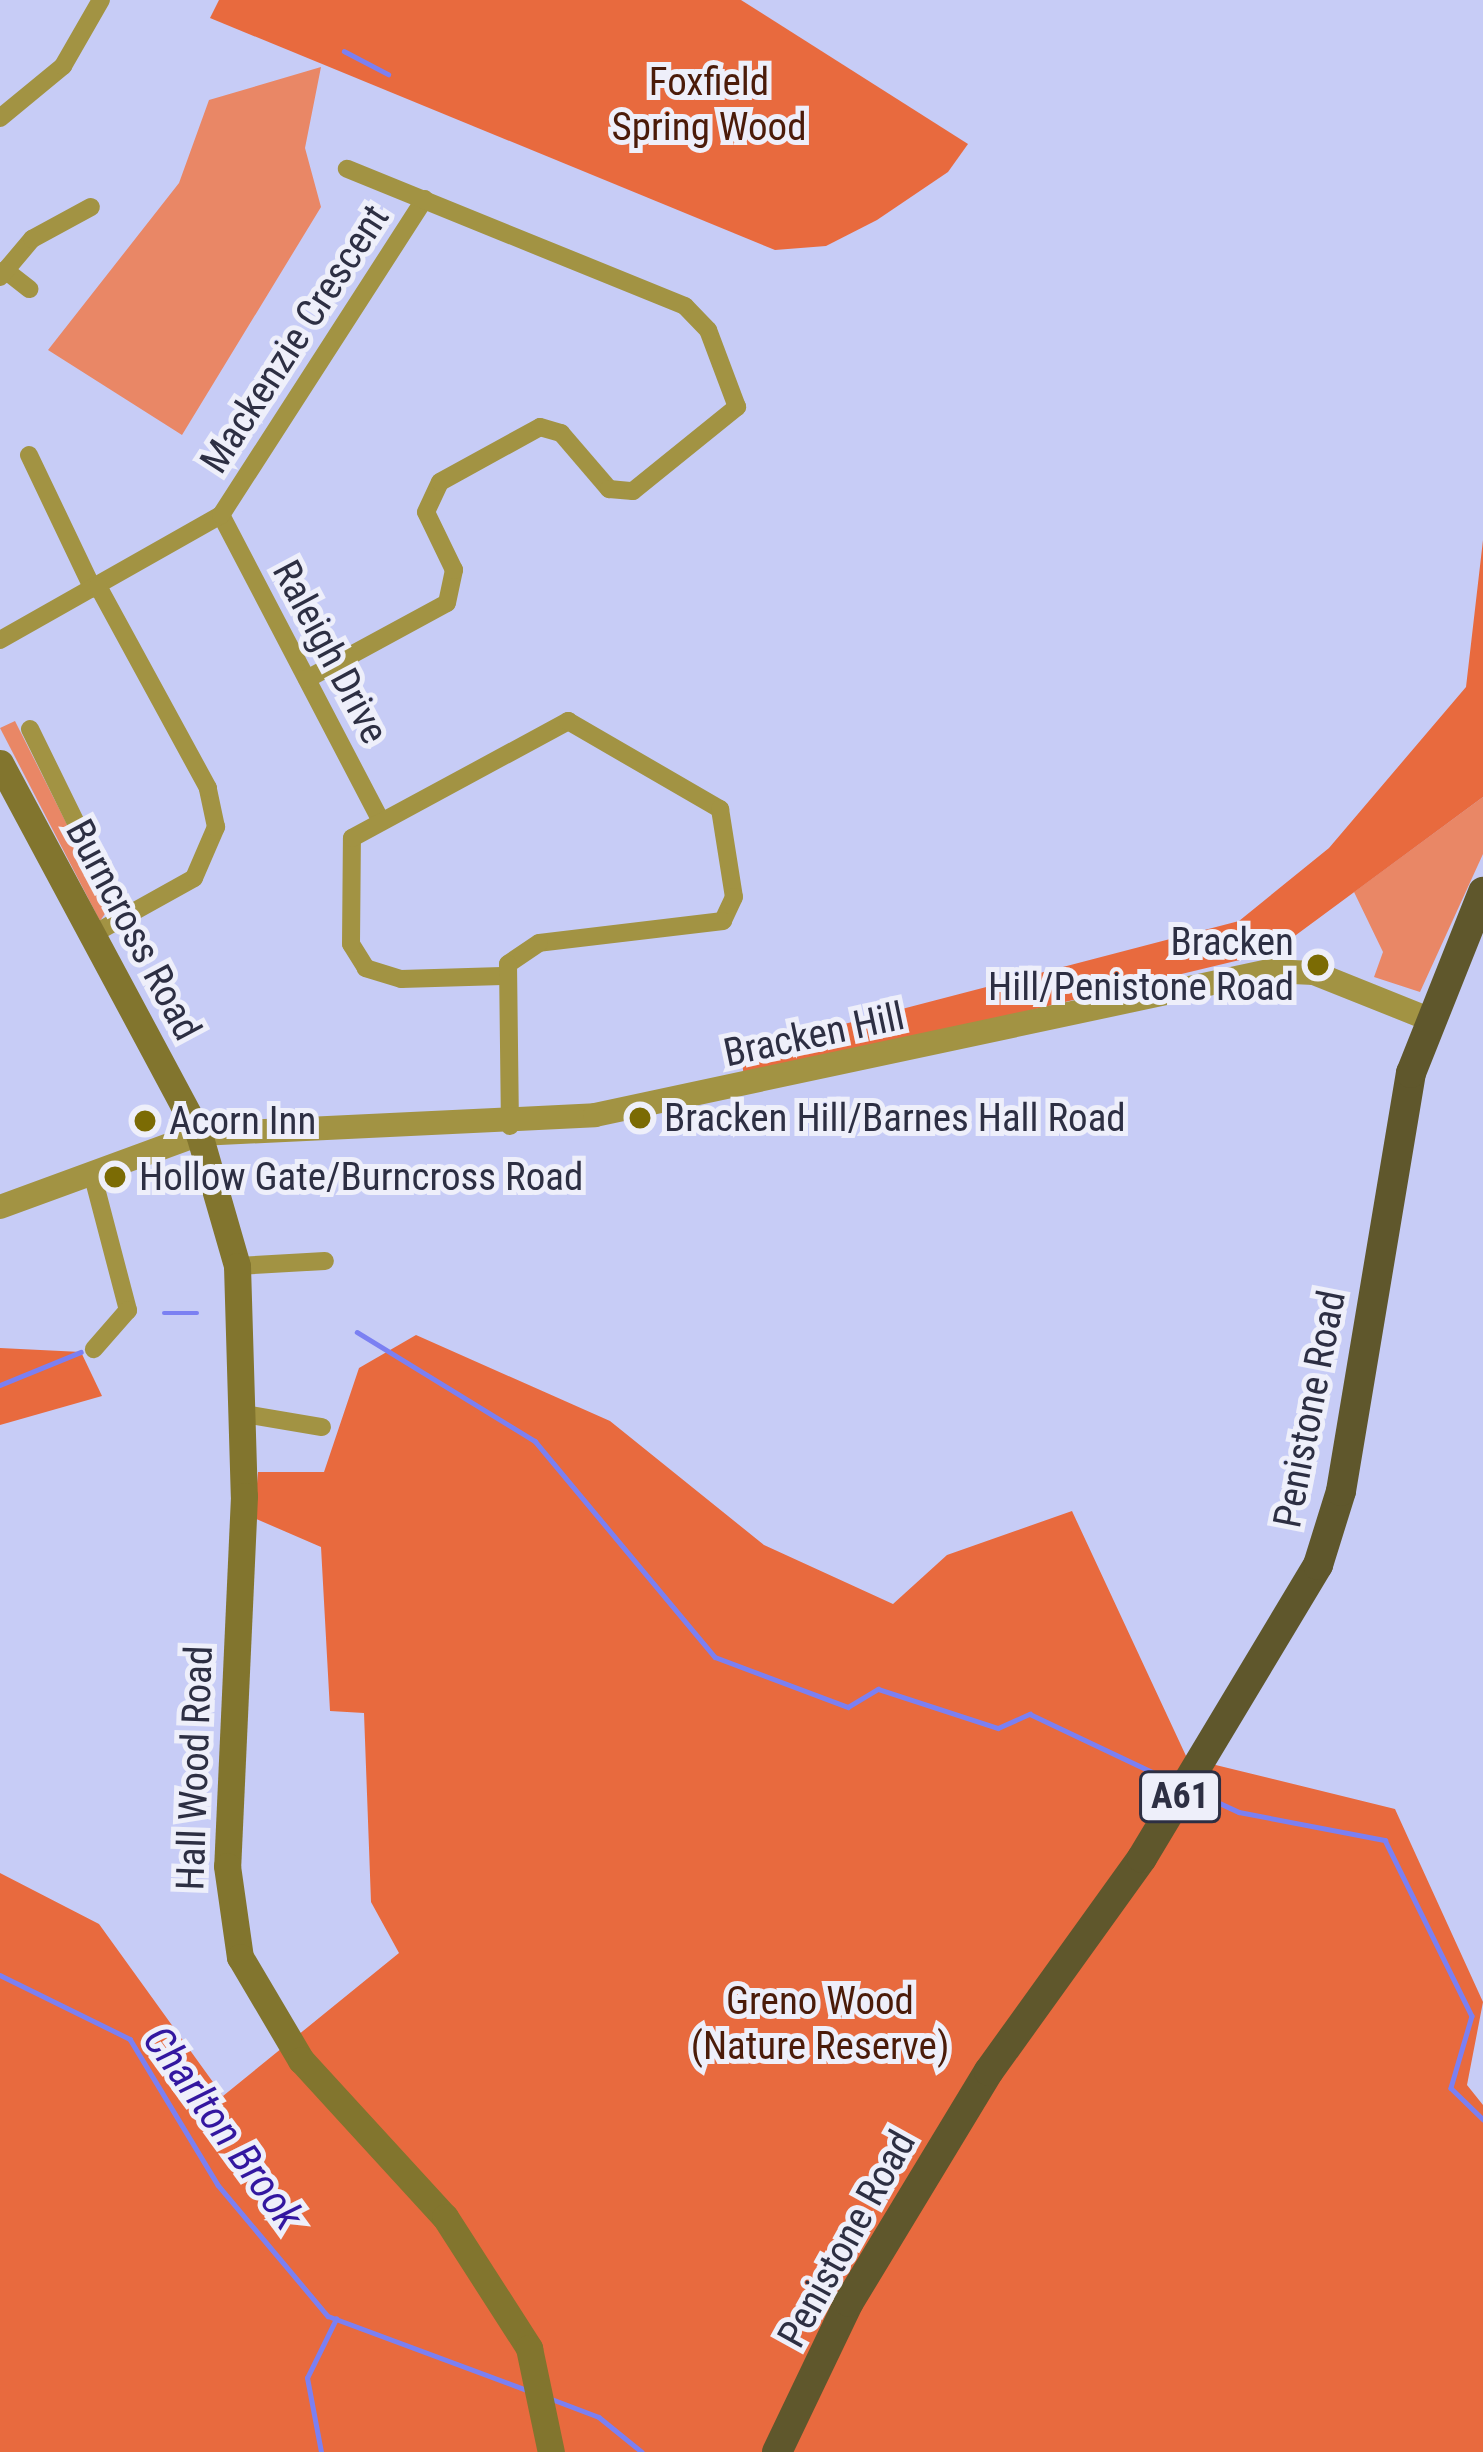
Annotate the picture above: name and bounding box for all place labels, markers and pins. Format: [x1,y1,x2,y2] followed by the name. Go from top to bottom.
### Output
[988,920,1294,1011] place label: Bracken Hill/Penistone Road
[1305,952,1331,978] marker: Bracken Hill/Penistone Road
[664,1095,1126,1141] place label: Bracken Hill/Barnes Hall Road
[169,1098,316,1144] place label: Acorn Inn
[627,1105,653,1131] marker: Bracken Hill/Barnes Hall Road
[132,1108,158,1134] marker: Acorn Inn
[139,1154,583,1200] place label: Hollow Gate/Burncross Road
[102,1164,128,1190] marker: Hollow Gate/Burncross Road

